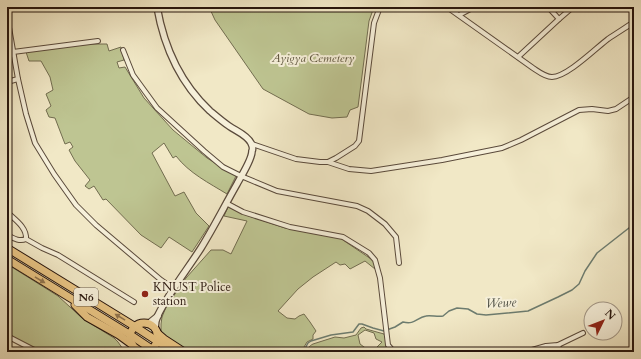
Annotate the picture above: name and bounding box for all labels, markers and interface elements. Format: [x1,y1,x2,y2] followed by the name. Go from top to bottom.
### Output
[271,50,354,66] park label: Ayigya Cemetery
[34,276,46,283] one-way arrow
[153,279,231,309] place label: KNUST Police station
[74,288,98,306] road number: N6
[140,289,150,299] marker: KNUST Police station
[485,293,518,313] water label: Wewe
[583,301,623,341] north arrow
[601,306,619,323] text: N
[114,314,126,321] one-way arrow

